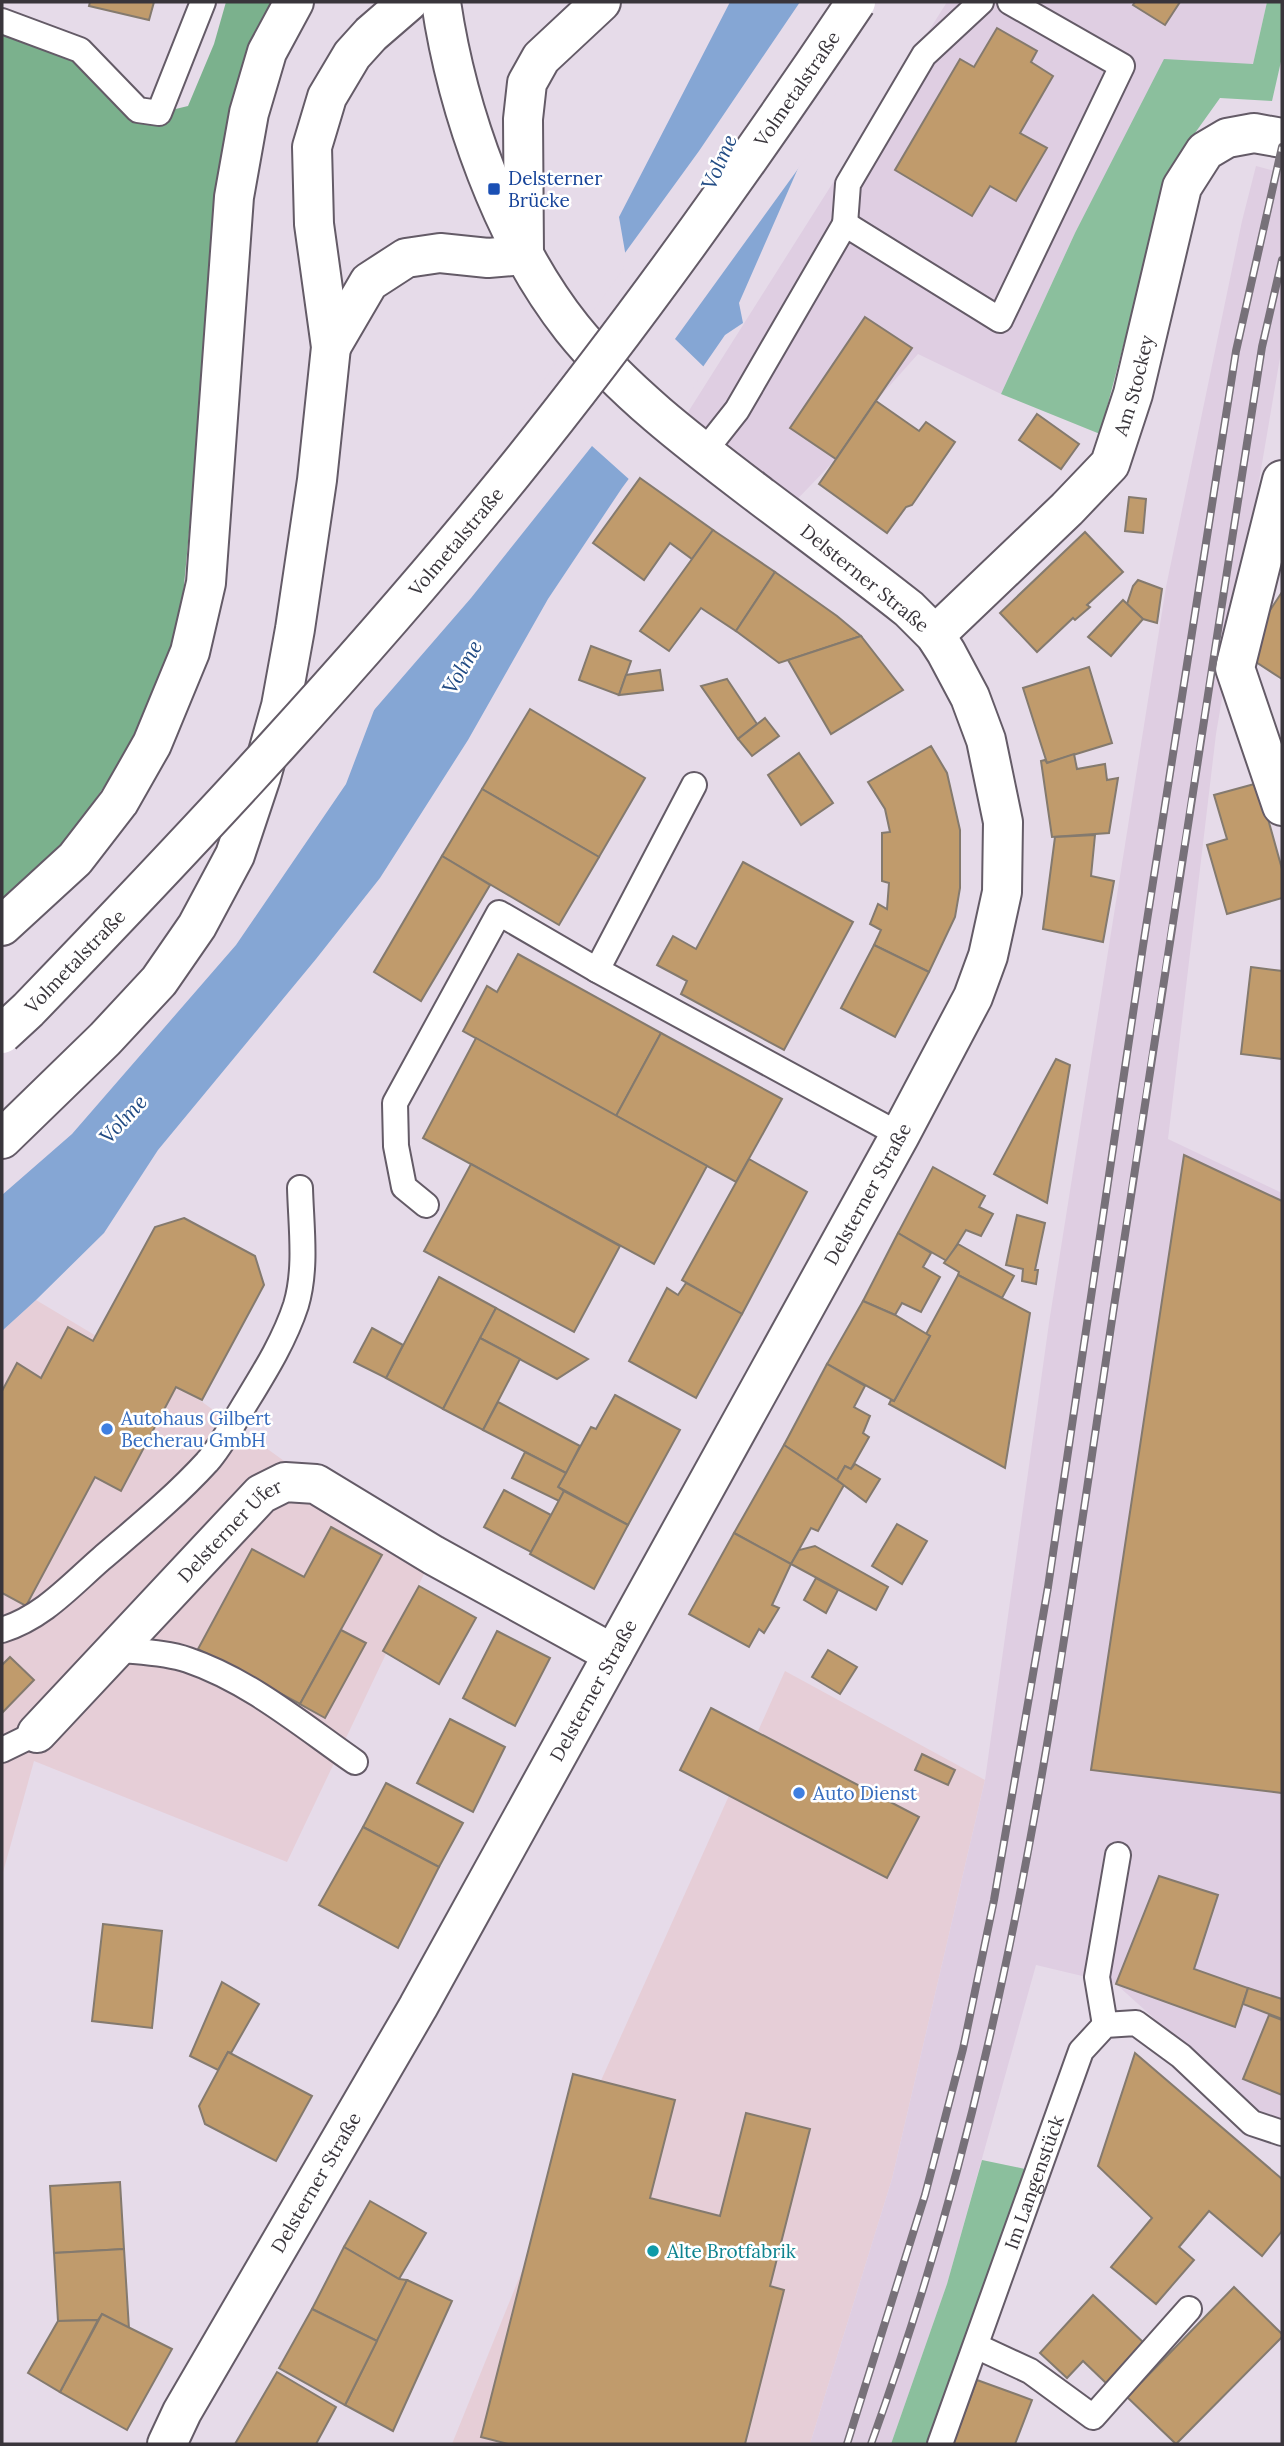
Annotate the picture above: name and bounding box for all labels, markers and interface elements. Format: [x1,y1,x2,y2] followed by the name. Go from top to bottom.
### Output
[748,26,845,152] street label: Volmetalstraße
[695,130,743,194] water label: Volme
[508,166,603,212] place label: Delsterner Brücke
[486,181,502,197] marker: Delsterner Brücke
[1108,332,1159,440] street label: Am Stockey
[403,482,508,602] street label: Volmetalstraße
[796,519,934,637] street label: Delsterner Straße
[436,635,488,699] water label: Volme
[19,904,130,1019] street label: Volmetalstraße
[93,1089,153,1149] water label: Volme
[818,1119,916,1269] street label: Delsterner Straße
[120,1406,272,1452] place label: Autohaus Gilbert Becherau GmbH
[99,1421,115,1437] marker: Autohaus Gilbert Becherau GmbH
[172,1473,286,1587] street label: Delsterner Ufer
[544,1615,642,1766] street label: Delsterner Straße
[812,1781,918,1805] place label: Auto Dienst
[791,1785,807,1801] marker: Auto Dienst
[265,2108,366,2257] street label: Delsterner Straße
[999,2111,1069,2253] street label: Im Langenstück
[666,2239,797,2263] place label: Alte Brotfabrik
[645,2243,661,2259] marker: Alte Brotfabrik

